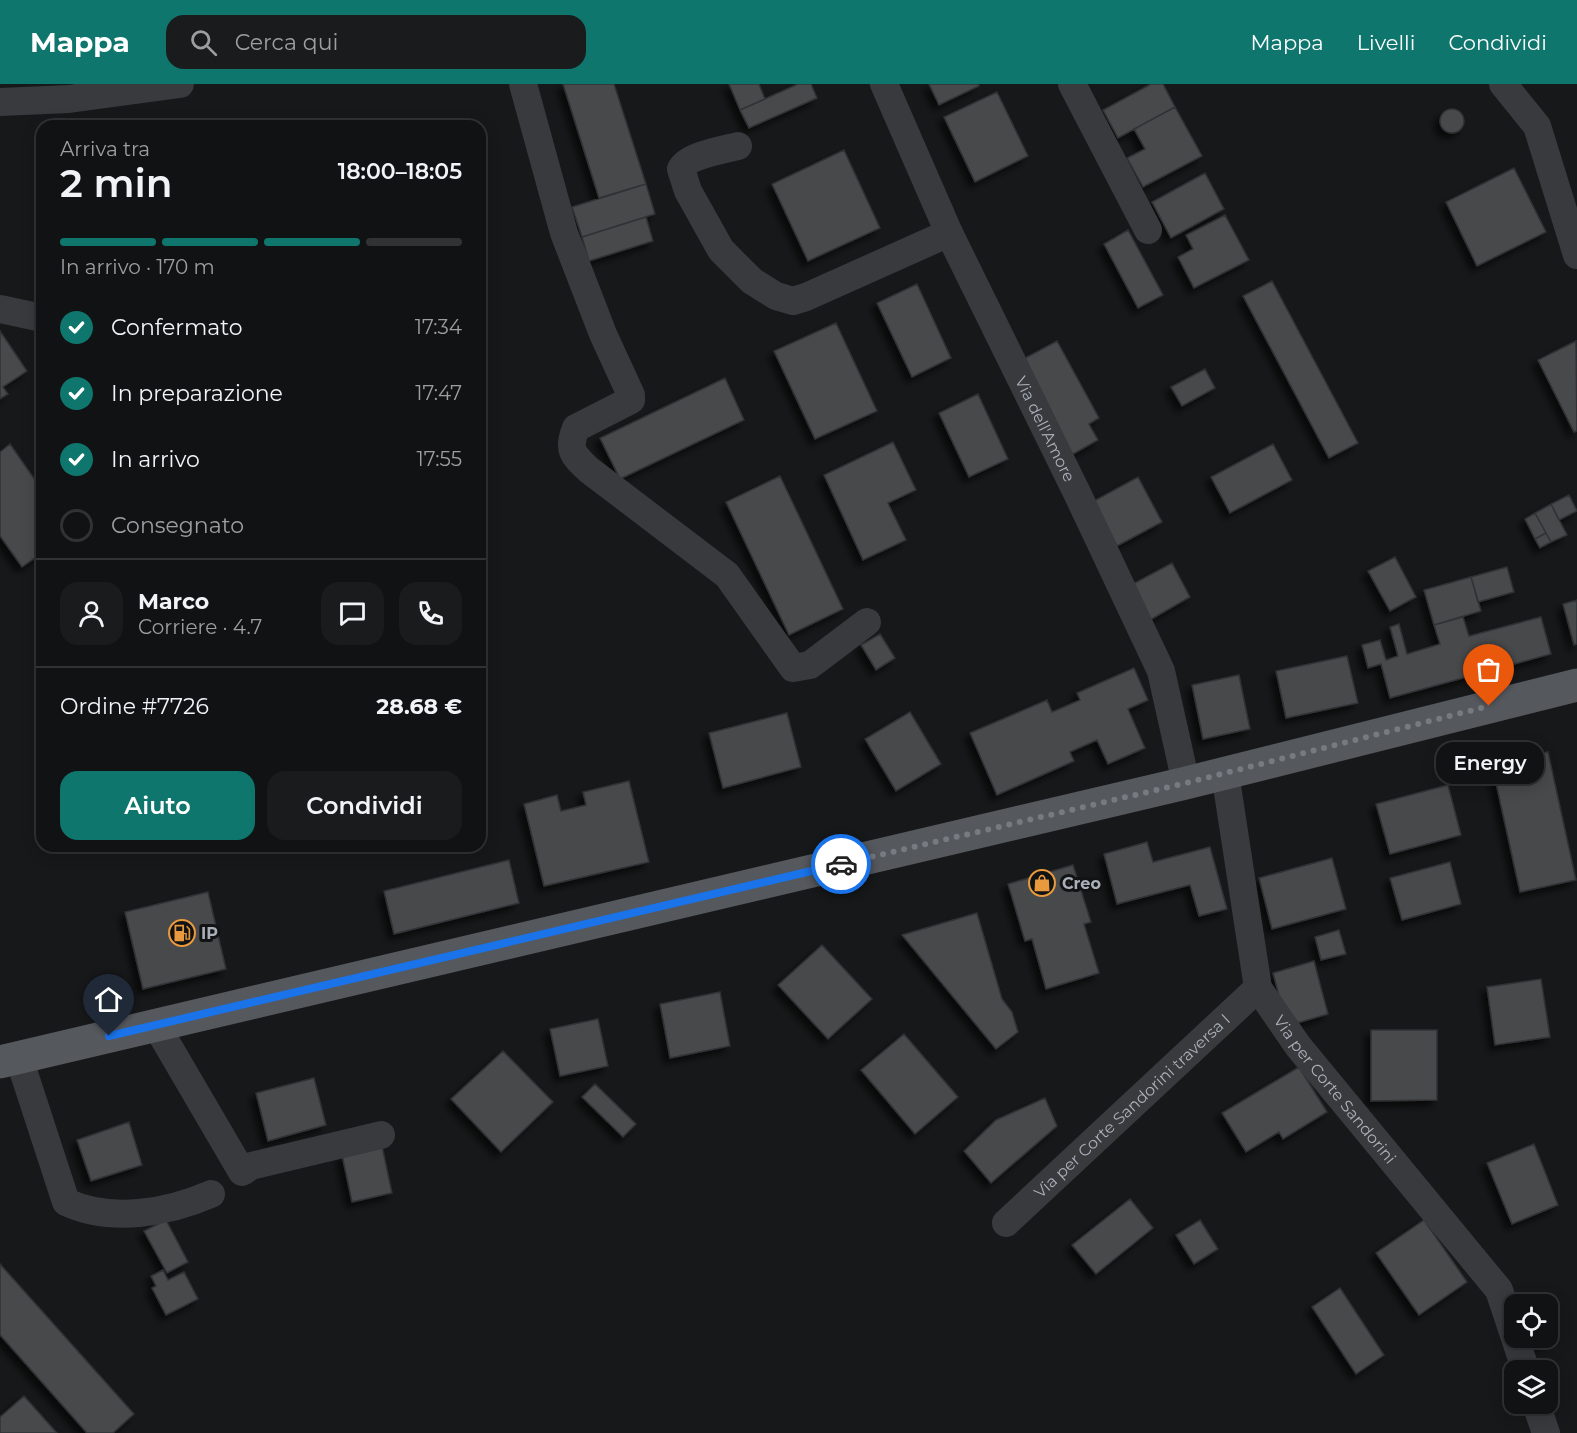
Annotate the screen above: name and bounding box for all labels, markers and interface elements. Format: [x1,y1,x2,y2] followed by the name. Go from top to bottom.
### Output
[166,15,586,69] search box
[30,25,130,59] text: Mappa
[187,26,220,59] icon: search
[235,29,338,56] text: Cerca qui
[1250,30,1324,55] text: Mappa
[1357,30,1415,55] text: Livelli
[1448,30,1547,55] text: Condividi
[60,137,150,161] text: Arriva tra
[338,158,462,185] text: 18:00–18:05
[60,159,173,207] text: 2 min
[60,255,215,279] text: In arrivo · 170 m
[60,311,93,344] icon: check
[111,314,243,341] text: Confermato
[415,315,462,339] text: 17:34
[1011,373,1079,485] street label: Via dell'Amore
[60,377,93,410] icon: check
[111,380,283,407] text: In preparazione
[415,381,462,405] text: 17:47
[60,443,93,476] icon: check
[111,446,200,473] text: In arrivo
[417,447,462,471] text: 17:55
[111,512,244,539] text: Consegnato
[60,582,123,645] button: person
[321,582,384,645] button: chat
[399,582,462,645] button: phone
[138,588,209,615] text: Marco
[138,615,262,639] text: Corriere · 4.7
[1463,644,1514,706] pin
[1472,653,1505,686] icon: bag
[60,693,209,720] text: Ordine #7726
[376,693,462,720] text: 28.68 €
[1435,742,1543,784] callout: Energy
[1453,751,1527,775] text: Energy
[60,771,255,840] button: Aiuto
[267,771,462,840] button: Condividi
[811,834,871,894] courier
[825,848,858,881] icon: car
[1027,868,1057,898] shop icon: Creo
[1062,874,1101,893] place label: Creo
[167,918,197,948] fuel station icon: IP
[201,924,218,943] place label: IP
[83,974,134,1036] pin
[92,983,125,1016] icon: home
[1030,1010,1234,1202] street label: Via per Corte Sandorini traversa I
[1270,1012,1400,1168] street label: Via per Corte Sandorini
[1504,1294,1558,1414] map controls
[1504,1294,1558,1348] button: locate
[1504,1360,1558,1414] button: layers

